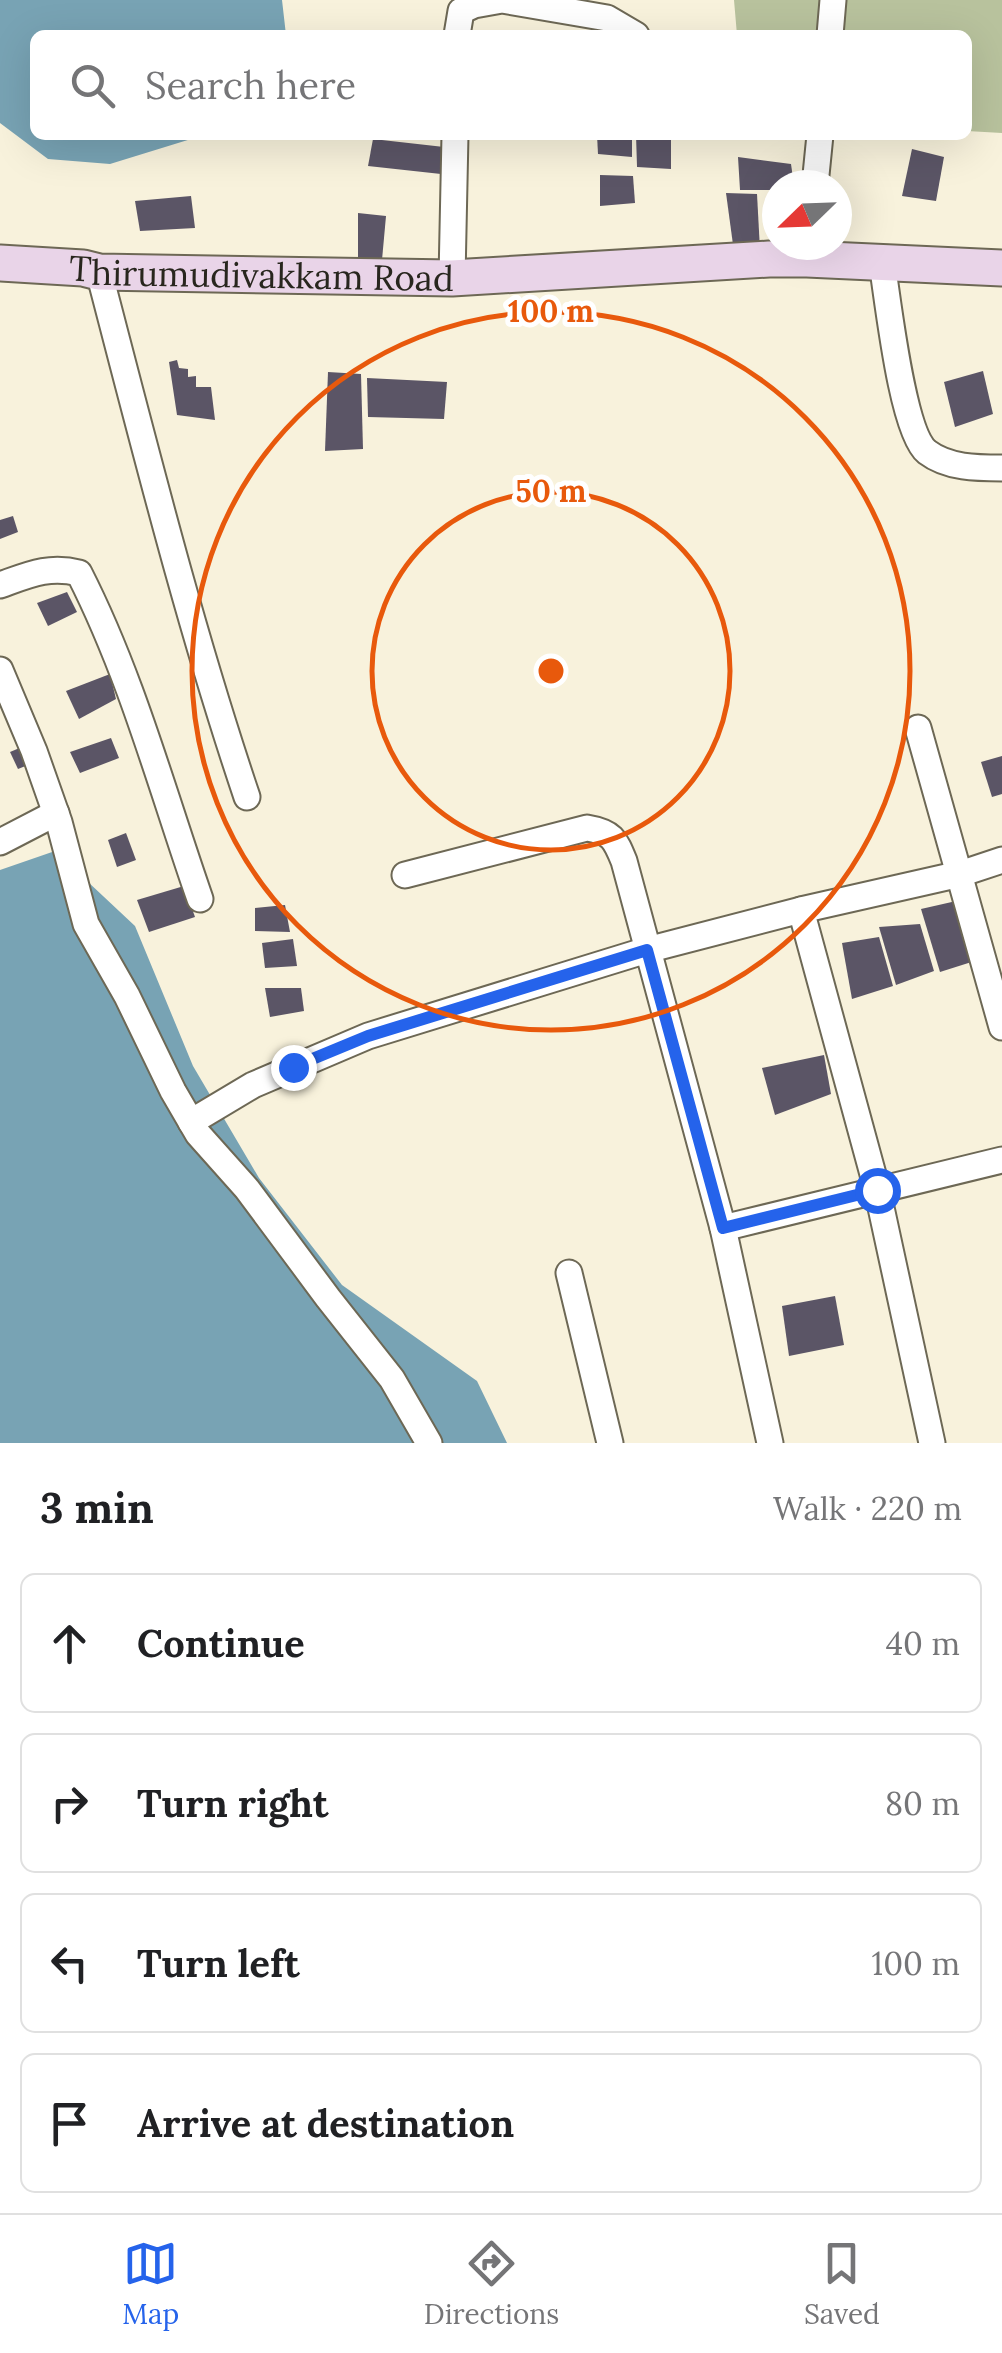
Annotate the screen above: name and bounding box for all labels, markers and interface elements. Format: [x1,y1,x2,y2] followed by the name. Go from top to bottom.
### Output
[30,30,972,140] search box
[65,58,120,113] icon: search
[145,61,356,109] text: Search here
[762,170,852,260] north arrow
[68,245,454,301] street label: Thirumudivakkam Road
[508,292,594,330] text: 100 m
[516,472,587,510] text: 50 m
[533,653,569,689] centre of rings
[271,1045,317,1091] route end
[855,1168,901,1214] route start
[40,1481,154,1535] text: 3 min
[773,1488,962,1529] text: Walk · 220 m
[42,1616,97,1671] icon: ahead
[137,1619,305,1667] text: Continue
[886,1623,960,1664] text: 40 m
[42,1776,97,1831] icon: right
[137,1779,328,1827] text: Turn right
[885,1783,960,1824] text: 80 m
[42,1936,97,1991] icon: left
[137,1939,300,1987] text: Turn left
[872,1943,960,1984] text: 100 m
[42,2096,97,2151] icon: arrive
[137,2099,514,2147] text: Arrive at destination
[122,2236,179,2332] tab: Map
[424,2236,559,2332] tab: Directions
[804,2236,880,2332] tab: Saved

